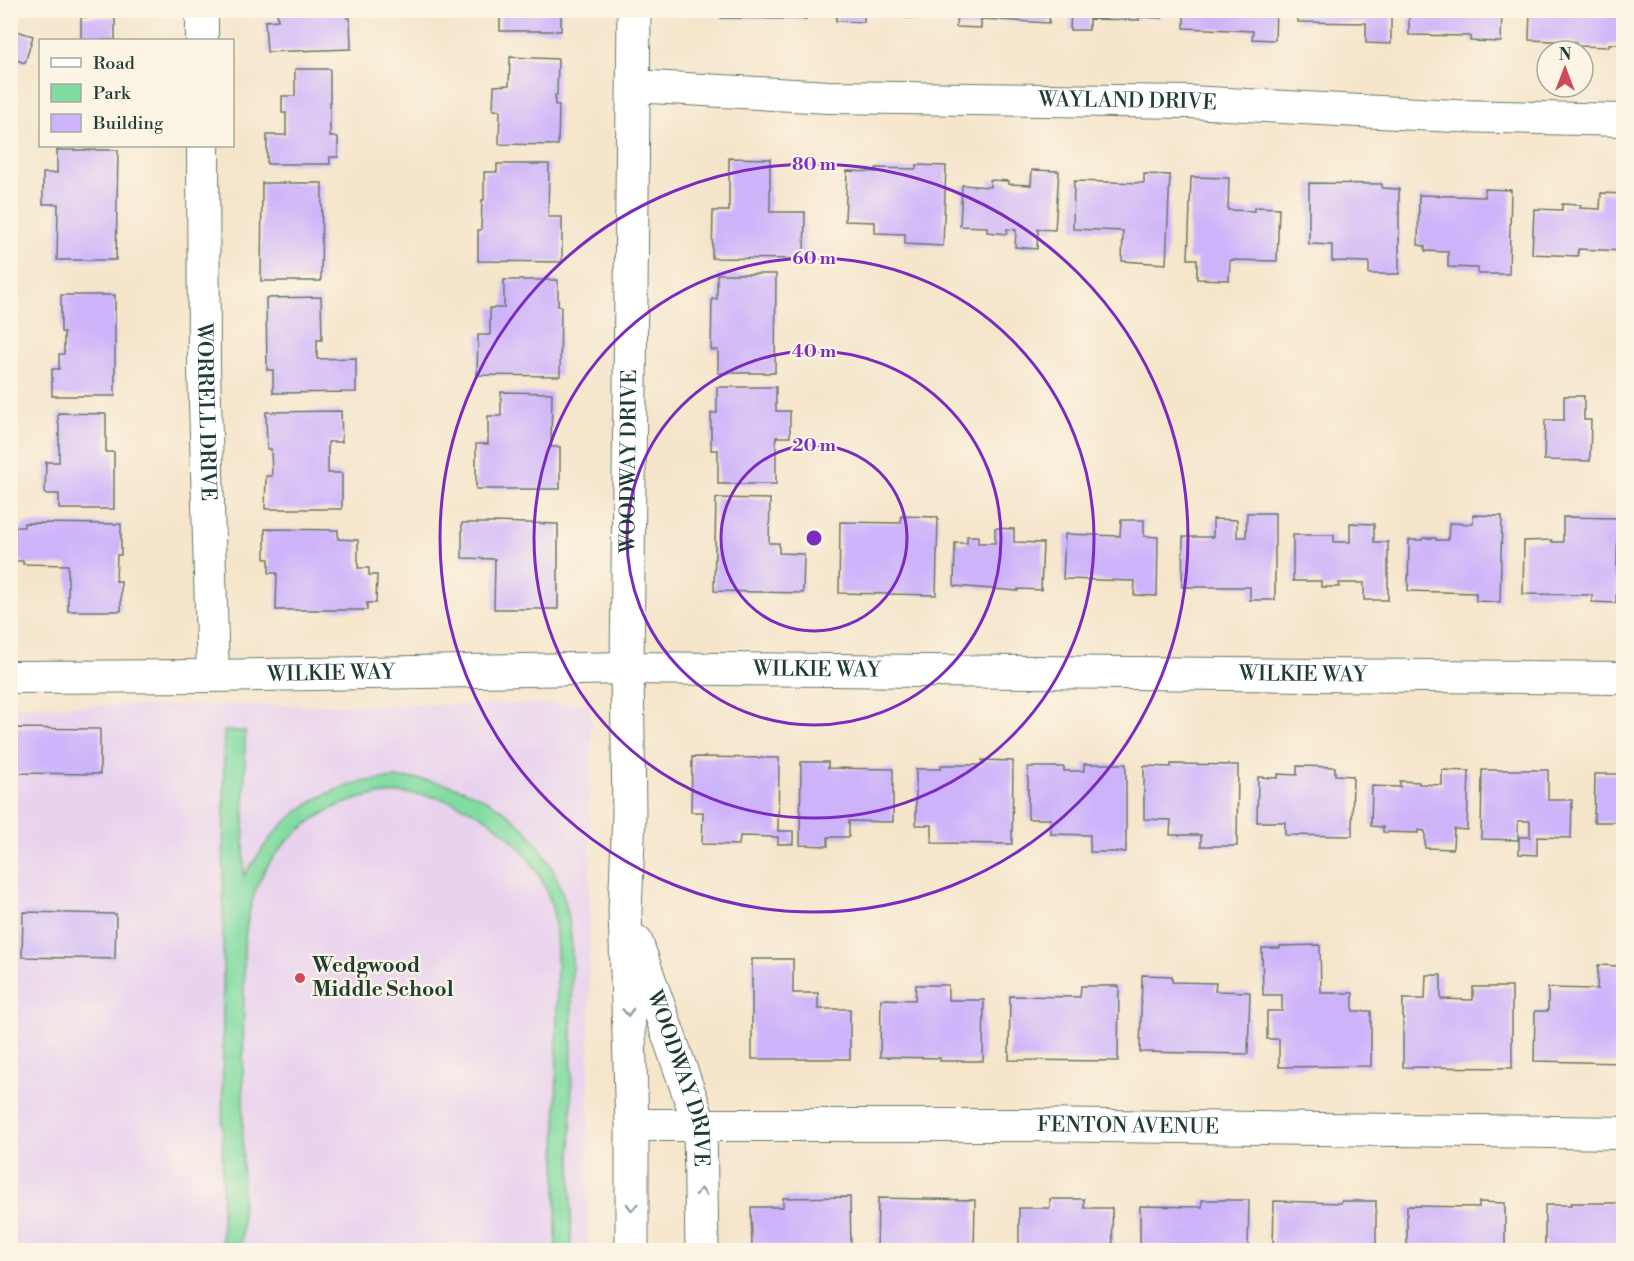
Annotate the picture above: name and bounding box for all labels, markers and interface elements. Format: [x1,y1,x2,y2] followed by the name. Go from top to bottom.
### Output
[39,39,234,147] legend
[1535,39,1595,99] north arrow
[1559,45,1572,65] text: N
[93,52,136,75] text: Road
[93,82,132,105] text: Park
[1037,87,1218,116] street label: WAYLAND DRIVE
[92,112,164,135] text: Building
[792,153,837,176] text: 80 m
[792,247,836,270] text: 60 m
[191,322,221,502] street label: WORRELL DRIVE
[792,340,837,363] text: 40 m
[615,369,643,554] street label: WOODWAY DRIVE
[792,434,836,457] text: 20 m
[804,528,824,548] centre of rings
[752,656,882,684] street label: WILKIE WAY
[266,659,396,688] street label: WILKIE WAY
[1238,661,1368,688] street label: WILKIE WAY
[311,953,454,1003] place label: Wedgwood Middle School
[293,971,307,985] marker: Wedgwood Middle School
[641,986,714,1167] street label: WOODWAY DRIVE
[622,1008,635,1017] one-way arrow
[1037,1112,1219,1141] street label: FENTON AVENUE
[695,1188,707,1197] one-way arrow
[626,1203,638,1212] one-way arrow

